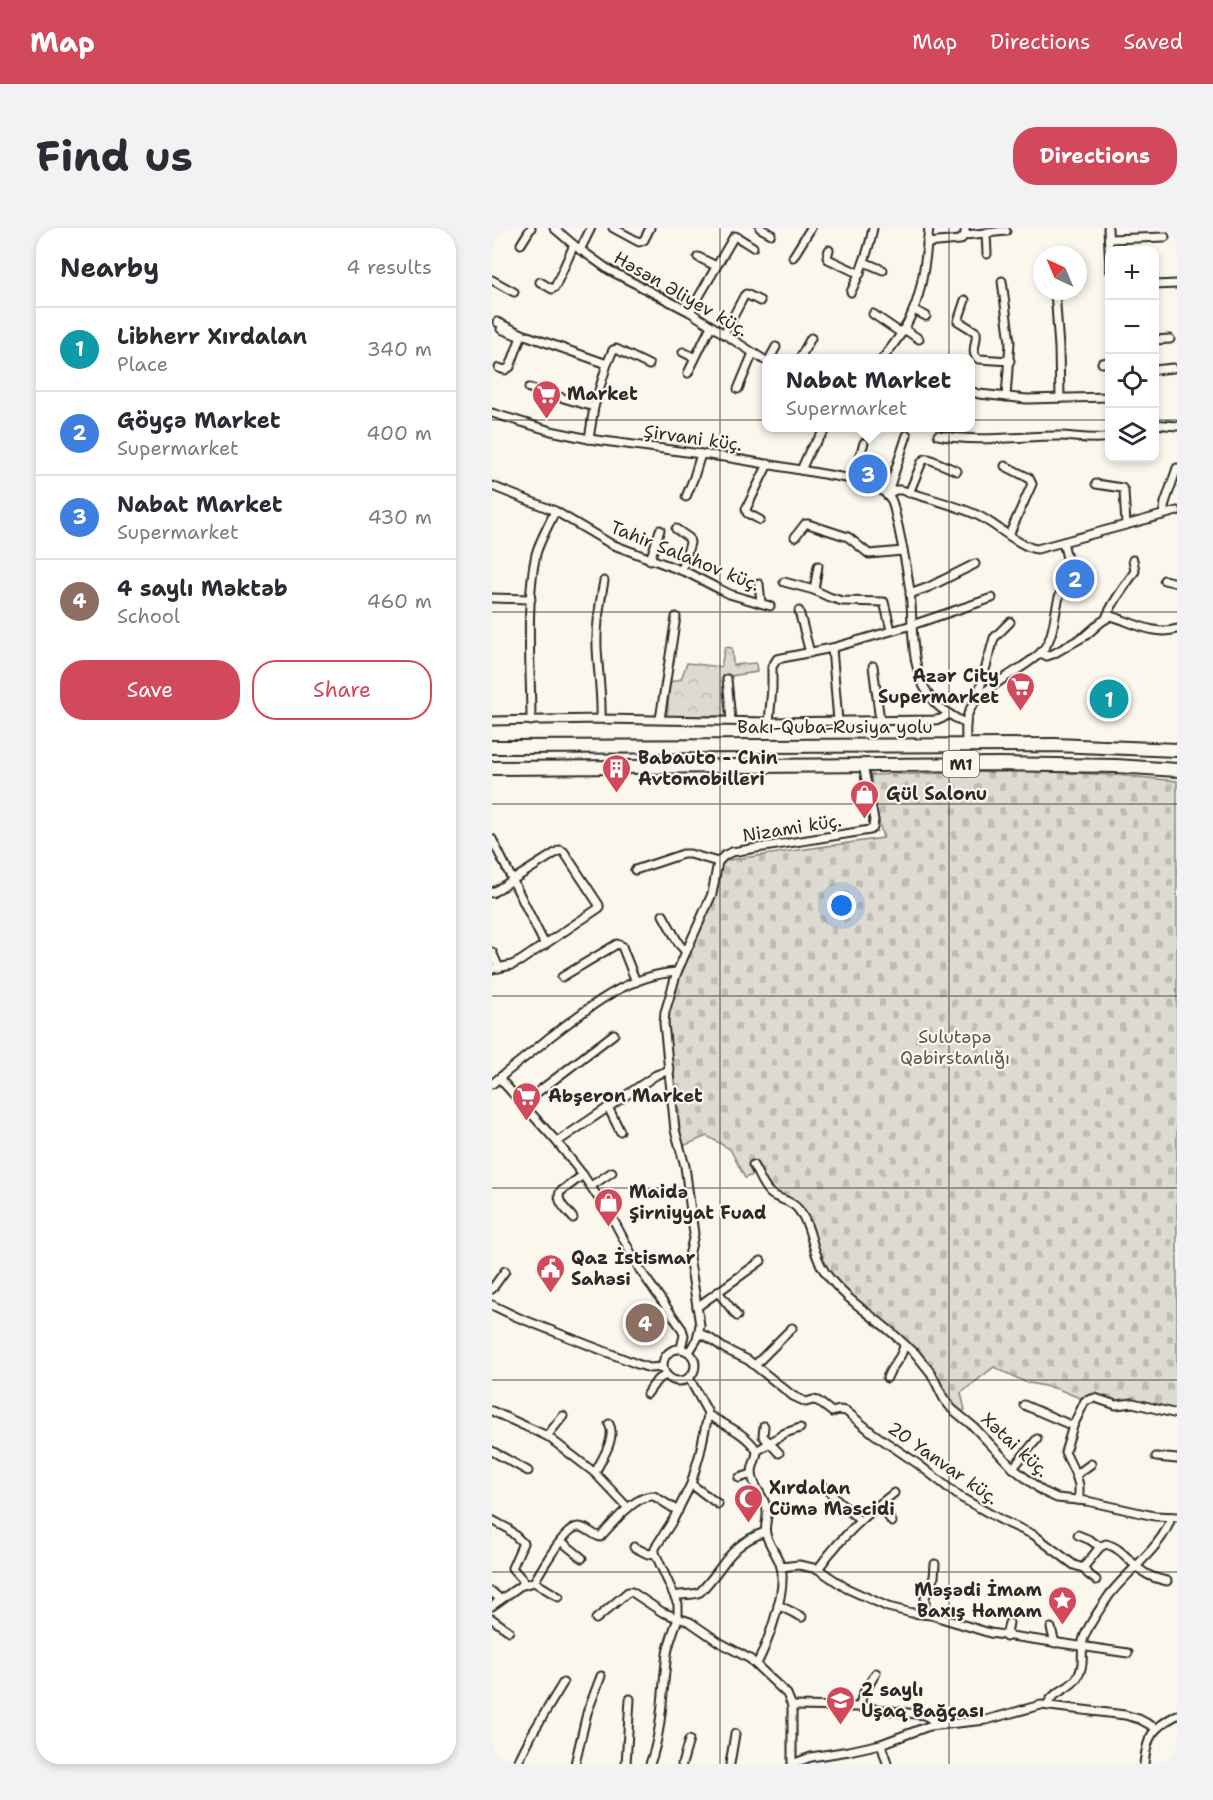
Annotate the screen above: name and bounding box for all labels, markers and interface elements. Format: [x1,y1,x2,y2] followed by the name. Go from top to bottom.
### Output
[30,23,95,61] text: Map
[912,28,957,56] text: Map
[990,28,1090,56] text: Directions
[1123,28,1183,56] text: Saved
[1013,127,1177,185] button: Directions
[36,128,193,184] text: Find us
[609,246,753,342] street label: Həsən Əliyev küç.
[1033,246,1087,300] north arrow
[1105,246,1159,462] map controls
[1105,246,1159,300] button: +
[60,250,159,285] text: Nearby
[346,254,432,280] text: 4 results
[1105,300,1159,354] button: −
[117,322,307,351] text: Libherr Xırdalan
[75,336,84,362] text: 1
[367,336,432,362] text: 340 m
[117,351,168,377] text: Place
[762,354,975,432] popup
[1105,354,1159,408] button: locate
[786,366,951,395] text: Nabat Market
[530,378,562,420] supermarket icon: Market
[567,382,638,406] place label: Market
[786,395,908,421] text: Supermarket
[117,406,281,435] text: Göyçə Market
[1105,408,1159,462] button: layers
[642,419,744,457] street label: Şirvani küç.
[73,420,87,446] text: 2
[366,420,432,446] text: 400 m
[117,435,239,461] text: Supermarket
[848,452,887,496] pin: 3
[117,490,282,519] text: Nabat Market
[73,504,87,530] text: 3
[368,504,432,530] text: 430 m
[607,515,763,597] street label: Tahir Salahov küç.
[117,519,239,545] text: Supermarket
[1056,556,1094,602] pin: 2
[117,574,288,603] text: 4 saylı Məktəb
[73,588,87,614] text: 4
[367,588,432,614] text: 460 m
[117,603,180,629] text: School
[60,660,240,720] button: Save
[252,660,432,720] button: Share
[878,664,999,709] place label: Azər City Supermarket
[1004,670,1036,712] supermarket icon: Azər City Supermarket
[1090,676,1128,722] pin: 1
[737,715,933,739] street label: Bakı-Quba-Rusiya yolu
[638,746,778,791] place label: Babauto - Chin Avtomobilleri
[943,751,979,777] road number: M1
[601,752,633,794] building icon: Babauto - Chin Avtomobilleri
[849,778,881,820] shop icon: Gül Salonu
[886,782,987,806] place label: Gül Salonu
[741,808,843,848] street label: Nizami küç.
[827,891,856,920] your location
[900,1025,1010,1070] park label: Sulutəpə Qəbirstanlığı
[511,1080,543,1122] supermarket icon: Abşeron Market
[548,1084,703,1108] place label: Abşeron Market
[629,1180,766,1225] place label: Maidə Şirniyyat Fuad
[592,1186,624,1228] shop icon: Maidə Şirniyyat Fuad
[571,1246,696,1291] place label: Qaz İstismar Sahəsi
[534,1252,566,1294] public building icon: Qaz İstismar Sahəsi
[626,1300,664,1346] pin: 4
[976,1407,1054,1483] street label: Xətai küç.
[883,1416,1003,1510] street label: 20 Yanvar küç.
[769,1476,895,1521] place label: Xırdalan Cümə Məscidi
[732,1482,764,1524] mosque icon: Xırdalan Cümə Məscidi
[914,1578,1043,1623] place label: Məşədi İmam Baxış Hamam
[1047,1584,1079,1626] place icon: Məşədi İmam Baxış Hamam
[861,1678,984,1723] place label: 2 saylı Uşaq Bağçası
[824,1684,856,1726] school or university icon: 2 saylı Uşaq Bağçası

